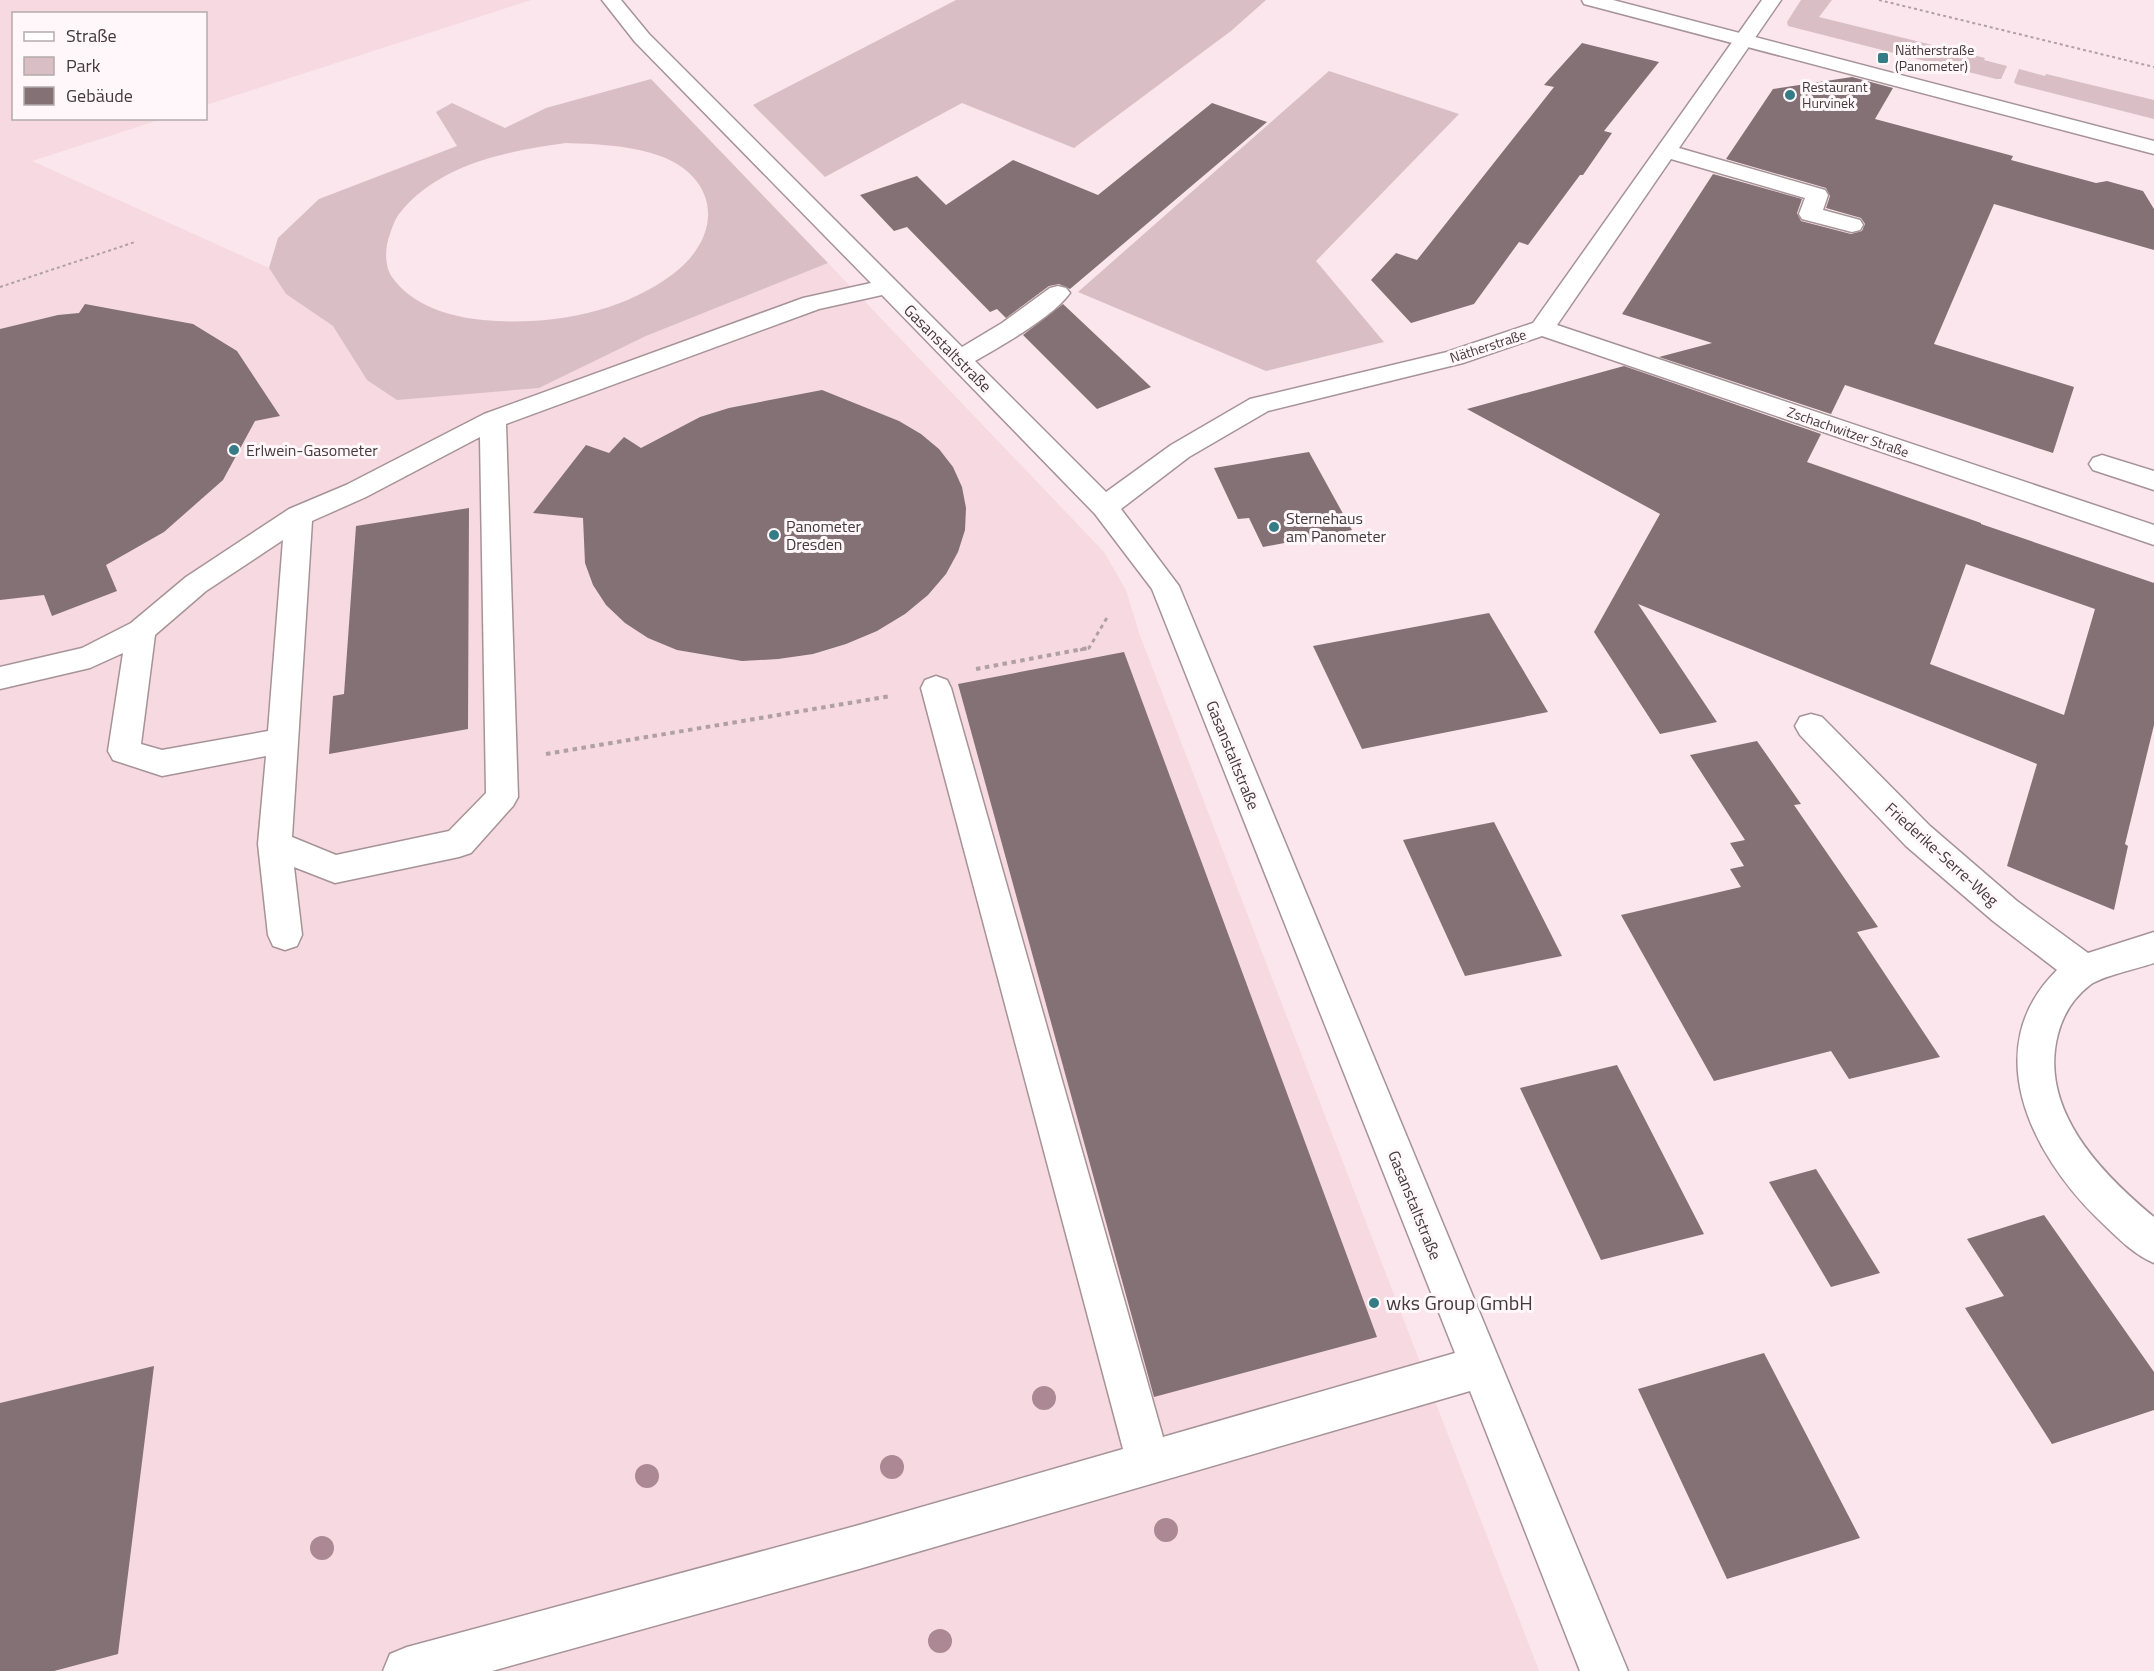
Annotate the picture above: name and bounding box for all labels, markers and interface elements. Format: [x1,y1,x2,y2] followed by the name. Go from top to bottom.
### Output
[12,12,207,120] legend
[66,22,117,49] text: Straße
[1895,39,1974,76] place label: Nätherstraße (Panometer)
[1876,51,1890,65] marker: Nätherstraße (Panometer)
[66,52,101,79] text: Park
[1802,76,1868,113] place label: Restaurant Hurvinek
[66,82,133,109] text: Gebäude
[1783,88,1797,102] marker: Restaurant Hurvinek
[898,298,998,398] street label: Gasanstaltstraße
[1447,323,1529,368] street label: Nätherstraße
[1784,401,1912,462] street label: Zschachwitzer Straße
[246,438,378,462] place label: Erlwein-Gasometer
[227,443,241,457] marker: Erlwein-Gasometer
[1286,506,1386,548] place label: Sternehaus am Panometer
[786,514,862,556] place label: Panometer Dresden
[1267,520,1281,534] marker: Sternehaus am Panometer
[767,528,781,542] marker: Panometer Dresden
[1200,697,1266,813] street label: Gasanstaltstraße
[1880,796,2004,912] street label: Friederike-Serre-Weg
[1382,1147,1448,1263] street label: Gasanstaltstraße
[1386,1287,1533,1318] place label: wks Group GmbH
[1367,1296,1381,1310] marker: wks Group GmbH

